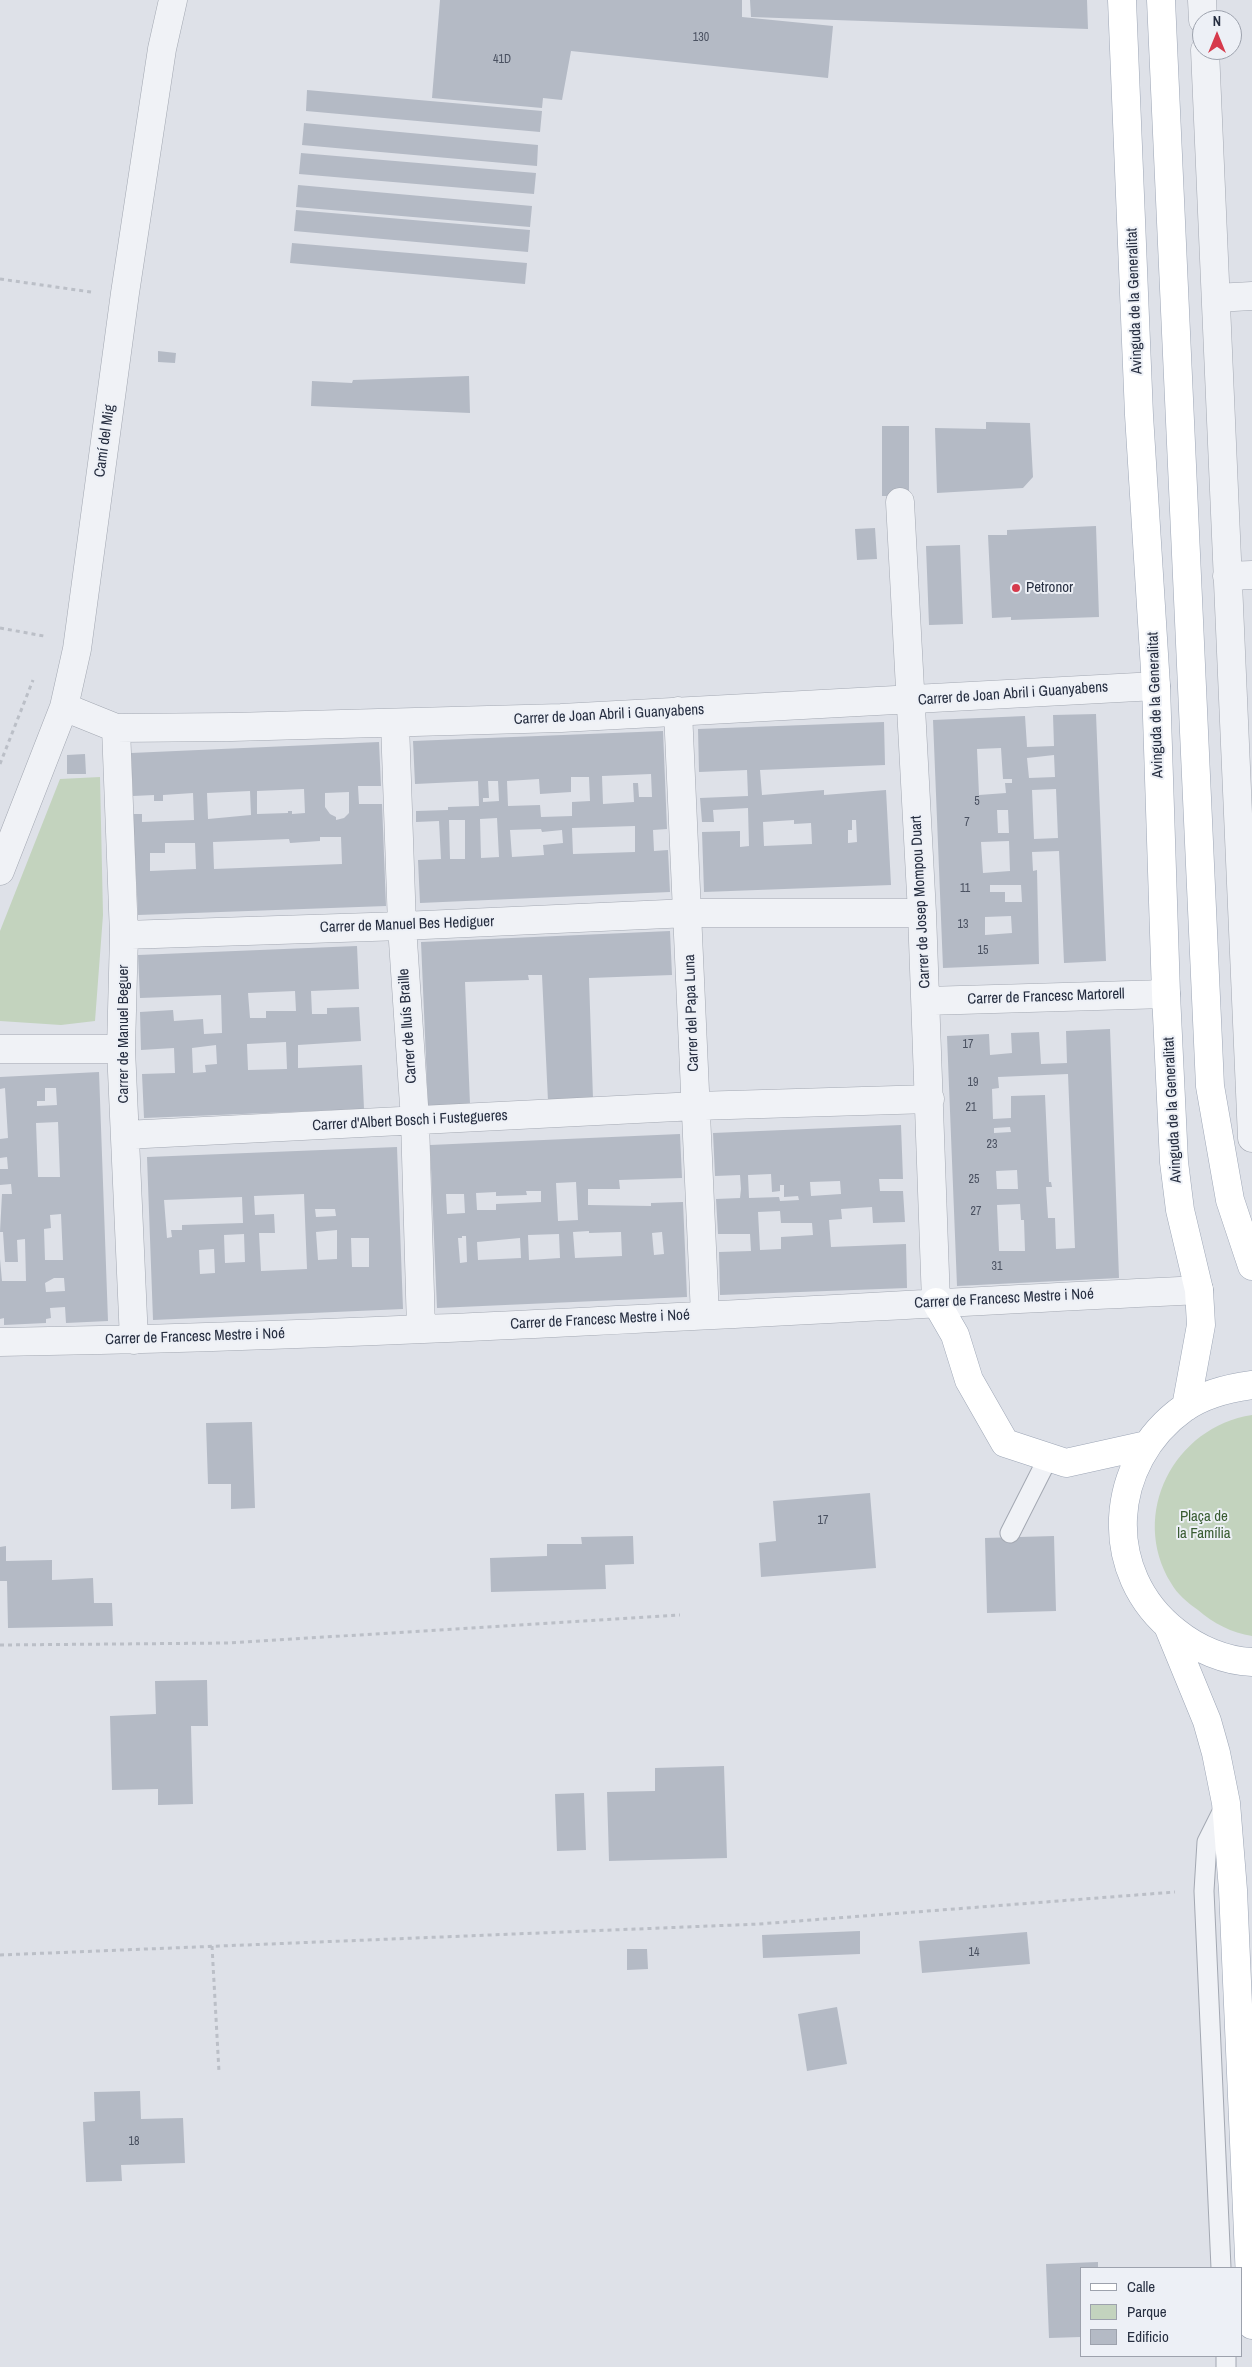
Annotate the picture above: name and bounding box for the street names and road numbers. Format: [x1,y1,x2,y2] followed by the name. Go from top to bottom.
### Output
[1123,228,1147,374] street label: Avinguda de la Generalitat
[91,404,119,478] street label: Camí del Mig
[1144,632,1168,778] street label: Avinguda de la Generalitat
[917,678,1109,710] street label: Carrer de Joan Abril i Guanyabens
[513,701,705,729] street label: Carrer de Joan Abril i Guanyabens
[907,815,935,989] street label: Carrer de Josep Mompou Duart
[320,913,494,937] street label: Carrer de Manuel Bes Hediguer
[681,954,703,1072] street label: Carrer del Papa Luna
[115,965,133,1103] street label: Carrer de Manuel Beguer
[395,968,421,1084] street label: Carrer de lluís Braille
[967,985,1125,1009] street label: Carrer de Francesc Martorell
[1160,1037,1186,1183] street label: Avinguda de la Generalitat
[312,1107,508,1135] street label: Carrer d'Albert Bosch i Fustegueres
[914,1285,1094,1313] street label: Carrer de Francesc Mestre i Noé
[510,1306,690,1334] street label: Carrer de Francesc Mestre i Noé
[105,1325,285,1349] street label: Carrer de Francesc Mestre i Noé

